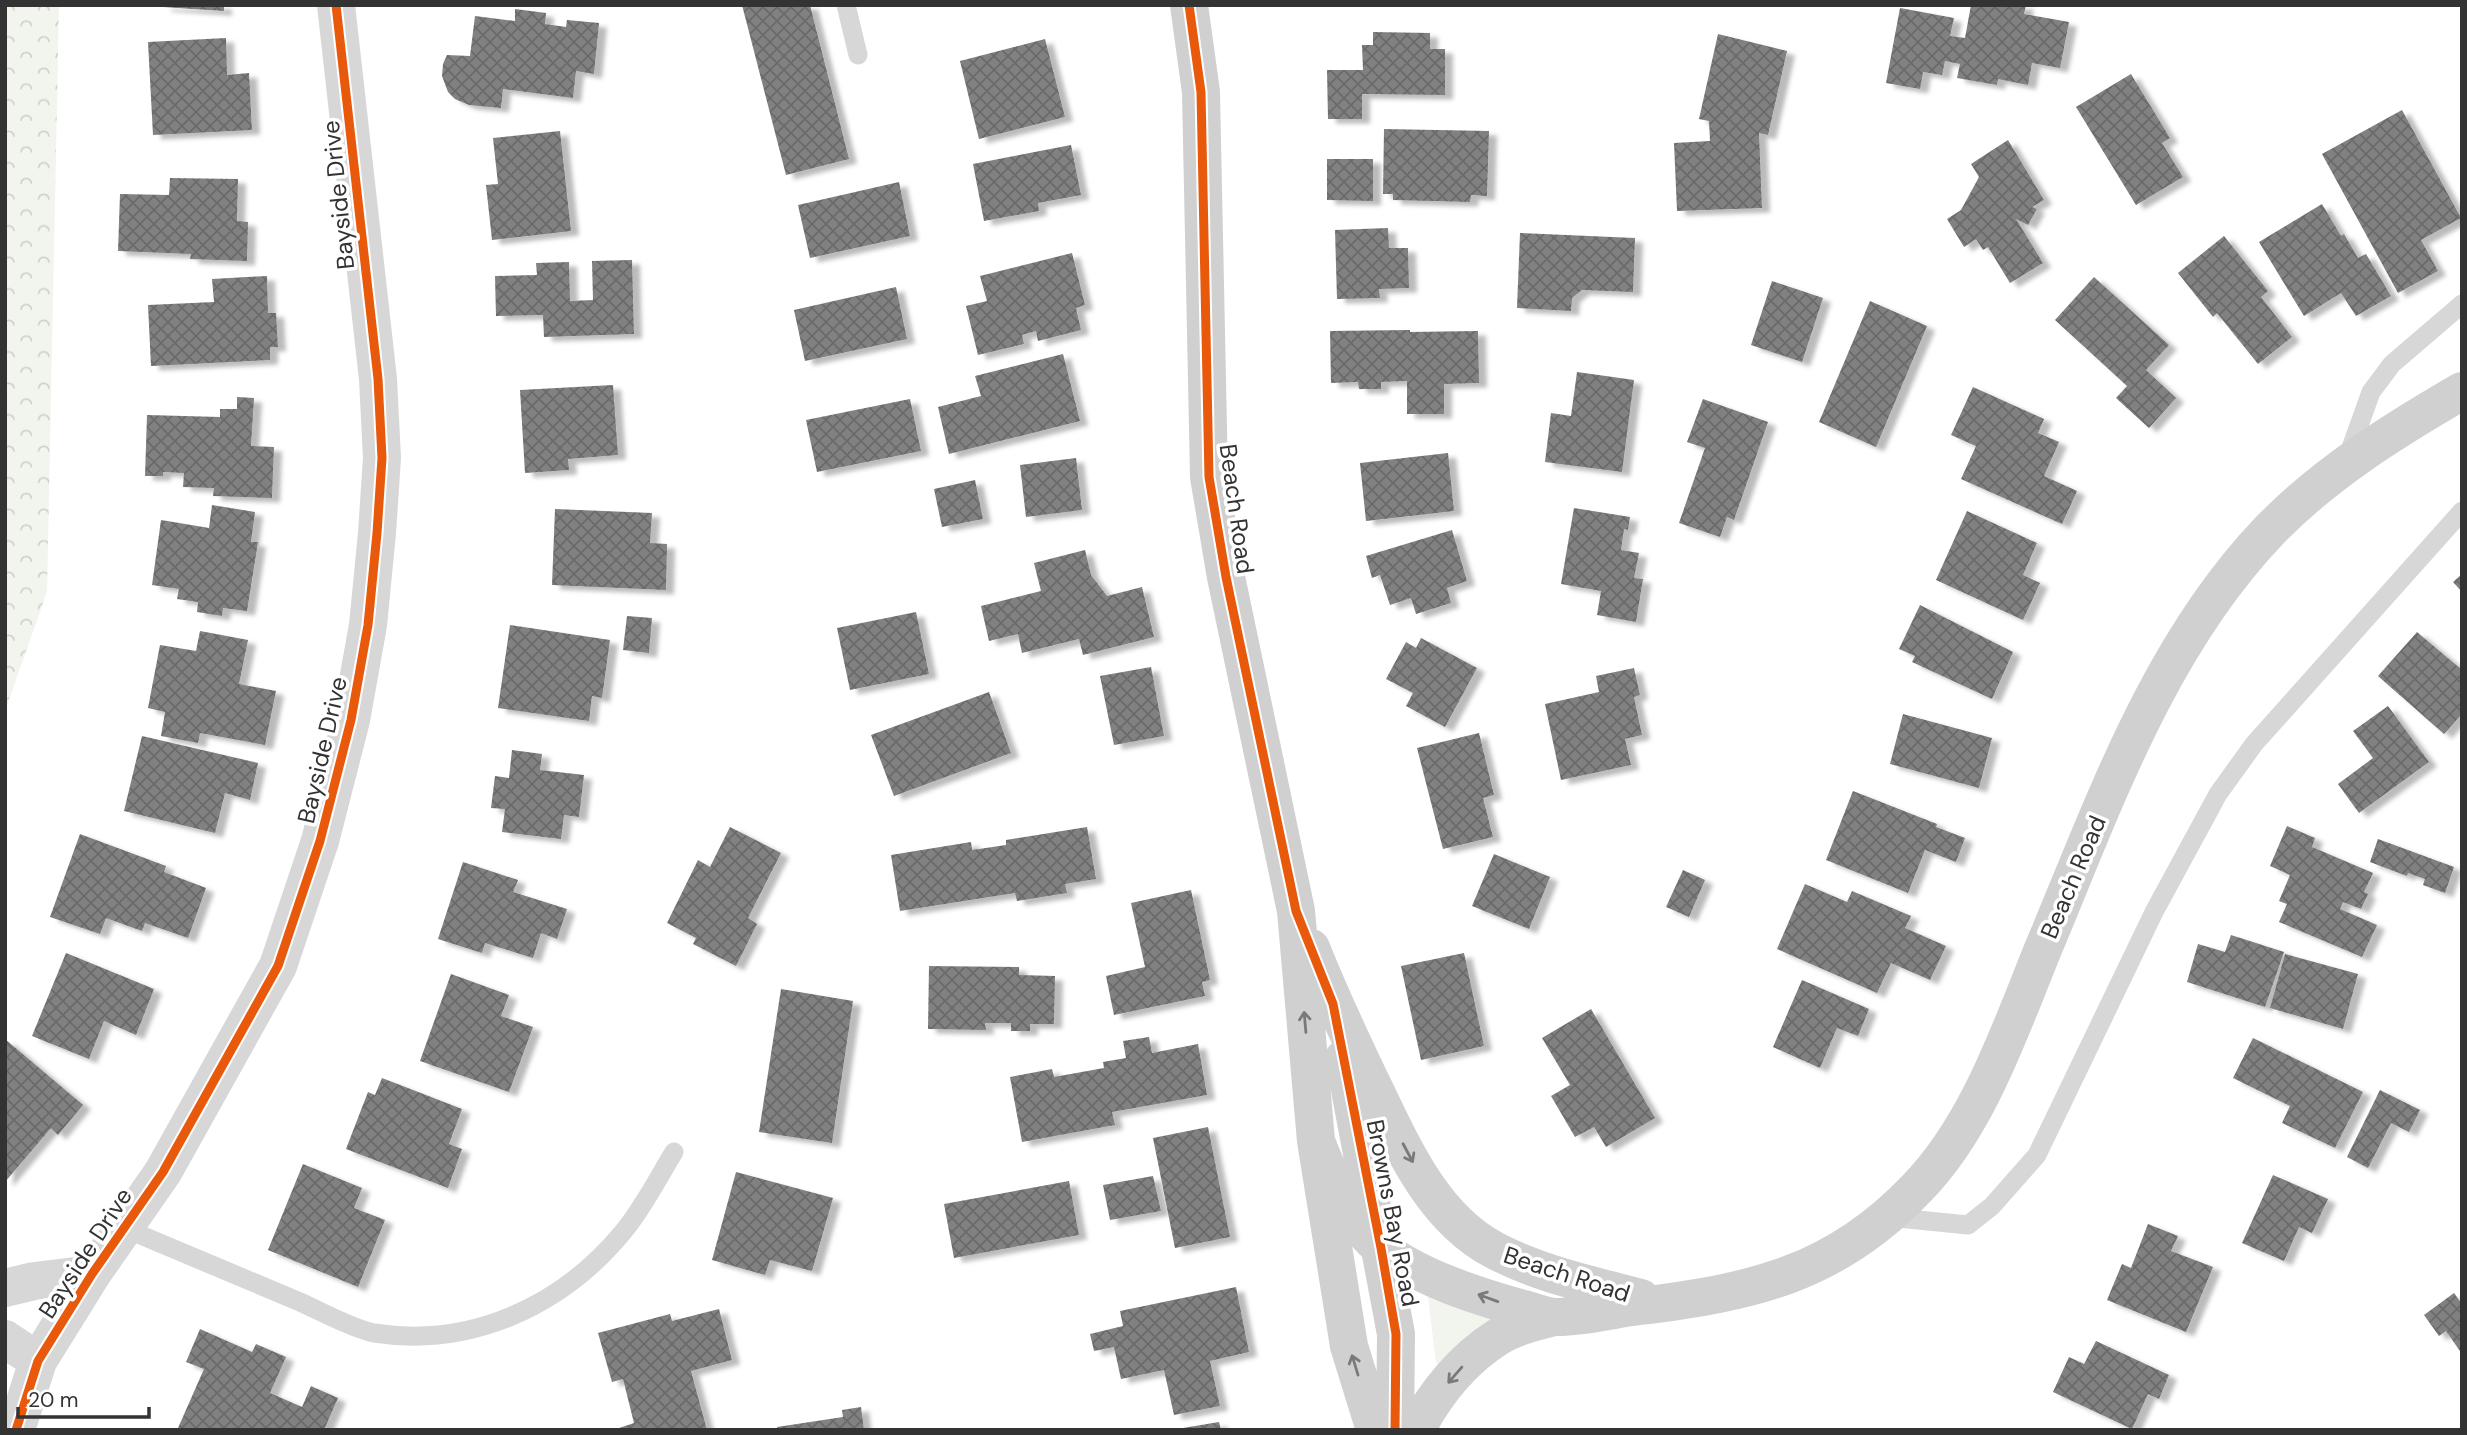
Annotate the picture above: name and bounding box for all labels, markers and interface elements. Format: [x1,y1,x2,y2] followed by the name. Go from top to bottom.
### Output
[315,119,361,271] street label: Bayside Drive
[1213,442,1261,576] street label: Beach Road
[290,674,354,826] street label: Bayside Drive
[2033,811,2113,943] street label: Beach Road
[1298,1012,1311,1034] one-way arrow
[1360,1117,1426,1309] street label: Browns Bay Road
[1402,1142,1415,1163] one-way arrow
[31,1182,139,1324] street label: Bayside Drive
[1500,1239,1634,1309] street label: Beach Road
[1478,1291,1500,1303] one-way arrow
[1348,1354,1361,1376] one-way arrow
[1447,1366,1463,1384] one-way arrow
[18,1376,149,1420] scale bar
[28,1386,79,1414] text: 20 m

